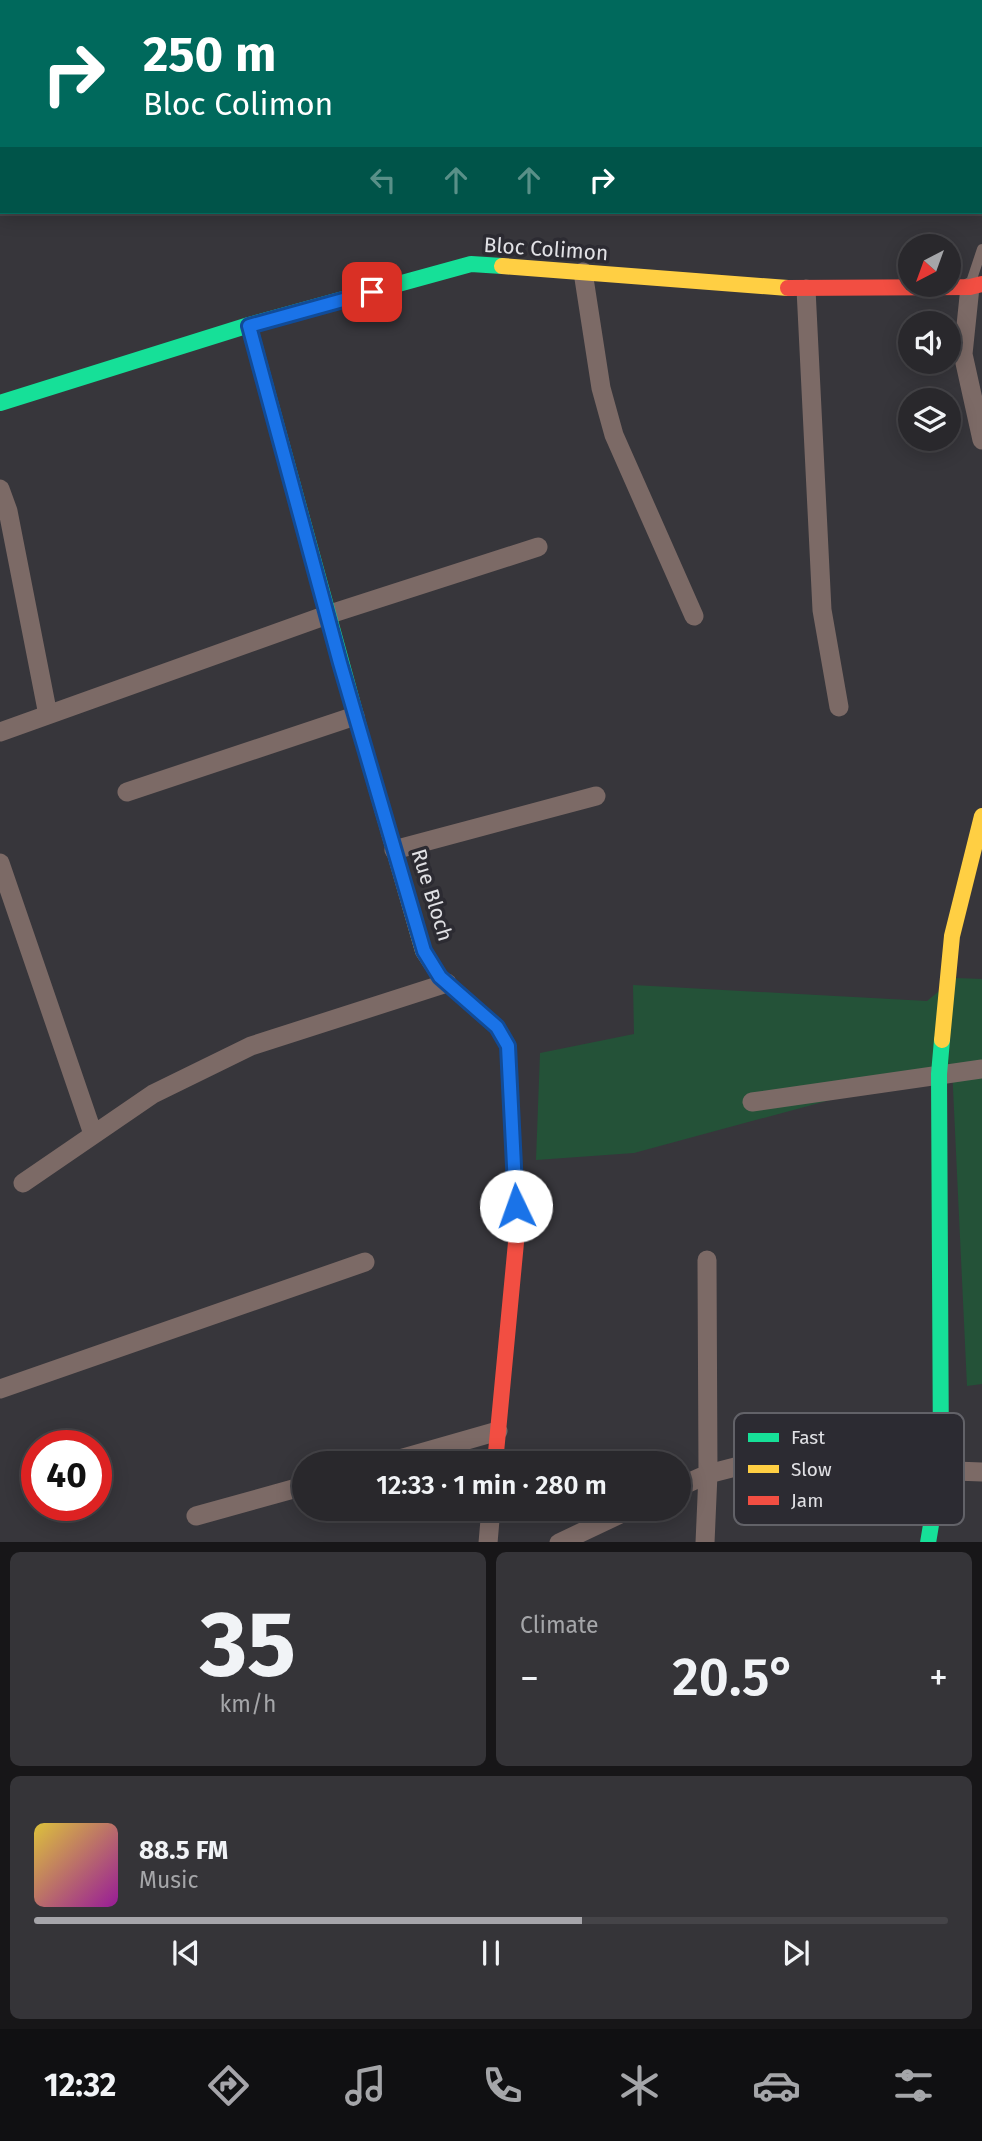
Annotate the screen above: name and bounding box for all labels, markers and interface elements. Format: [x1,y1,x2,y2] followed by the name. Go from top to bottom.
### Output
[143,25,276,84] text: 250 m
[28,28,119,119] icon: right
[143,85,333,123] text: Bloc Colimon
[364,161,402,199] icon: left
[437,161,475,199] icon: ahead
[510,161,548,199] icon: ahead
[583,161,621,199] icon: right
[483,232,609,266] street label: Bloc Colimon
[898,234,961,298] north arrow
[898,234,961,451] map controls
[342,262,402,322] pin
[353,273,391,311] icon: arrive
[898,311,961,374] button: sound
[898,388,961,451] button: layers
[406,846,458,944] street label: Rue Bloch
[479,1169,553,1243] position arrow
[734,1413,964,1525] legend
[791,1426,825,1449] text: Fast
[21,1430,112,1521] speed limit sign: 40
[791,1458,832,1481] text: Slow
[376,1470,607,1501] text: 12:33 · 1 min · 280 m
[791,1489,823,1512] text: Jam
[200,1590,296,1699] text: 35
[520,1611,599,1639] text: Climate
[672,1646,796,1709] text: 20.5°
[520,1655,539,1701] text: −
[929,1655,948,1701] text: +
[220,1690,276,1718] text: km/h
[139,1835,228,1866] text: 88.5 FM
[139,1866,199,1894] text: Music
[167,1934,205,1972] icon: previous
[472,1934,510,1972] icon: pause
[777,1934,815,1972] icon: next
[204,2061,253,2110] icon: directions
[341,2061,390,2110] icon: music
[478,2061,527,2110] icon: phone
[615,2061,664,2110] icon: climate
[752,2061,801,2110] icon: car
[889,2061,938,2110] icon: filters
[44,2066,116,2104] text: 12:32

